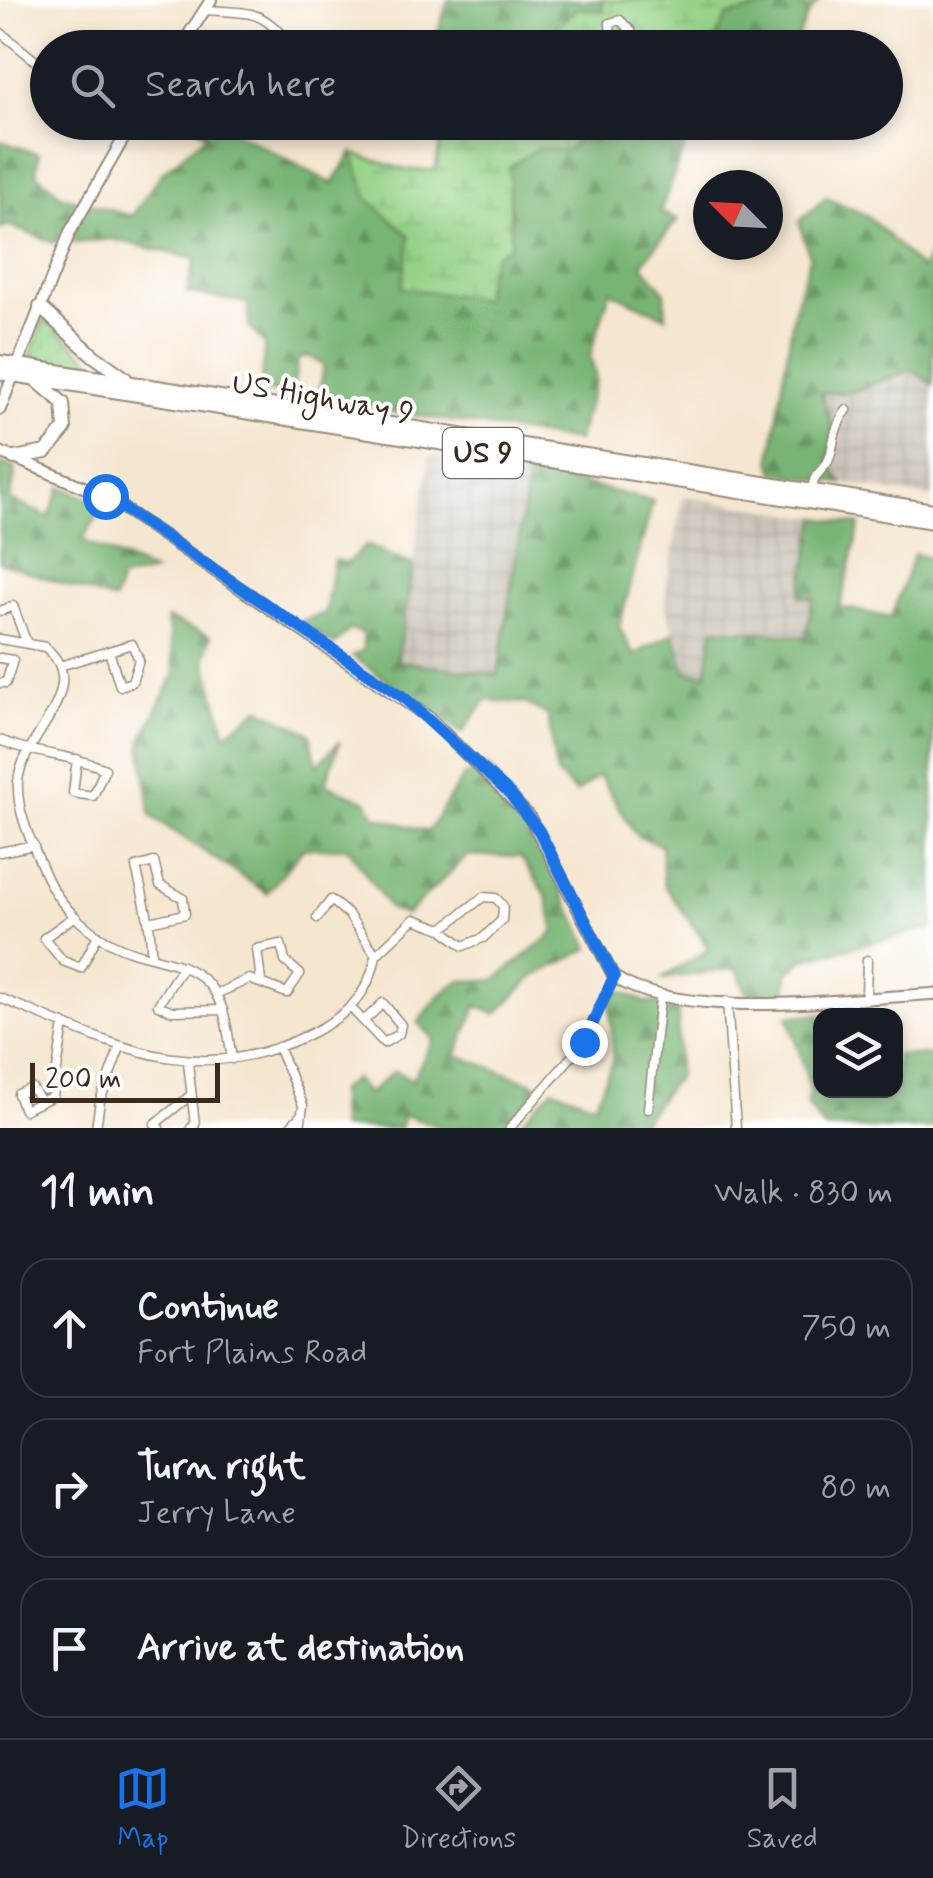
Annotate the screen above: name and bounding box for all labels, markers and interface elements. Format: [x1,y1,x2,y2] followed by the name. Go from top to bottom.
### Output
[30,30,903,140] search box
[65,58,120,113] icon: search
[145,61,336,110] text: Search here
[693,170,783,260] north arrow
[228,362,417,438] street label: US Highway 9
[443,428,523,478] road number: US 9
[83,474,129,520] route start
[813,1008,903,1098] map controls
[813,1008,903,1098] button: layers
[562,1020,608,1066] route end
[30,1058,220,1102] scale bar
[45,1062,121,1099] text: 200 m
[40,1166,155,1221] text: 11 min
[714,1172,893,1214] text: Walk · 830 m
[137,1283,279,1332] text: Continue
[42,1301,97,1356] icon: ahead
[801,1307,891,1349] text: 750 m
[137,1332,367,1374] text: Fort Plains Road
[137,1443,306,1492] text: Turn right
[42,1461,97,1516] icon: right
[821,1467,891,1509] text: 80 m
[137,1492,296,1534] text: Jerry Lane
[42,1621,97,1676] icon: arrive
[137,1624,464,1673] text: Arrive at destination
[115,1761,170,1858] tab: Map
[401,1761,516,1858] tab: Directions
[747,1761,818,1858] tab: Saved

